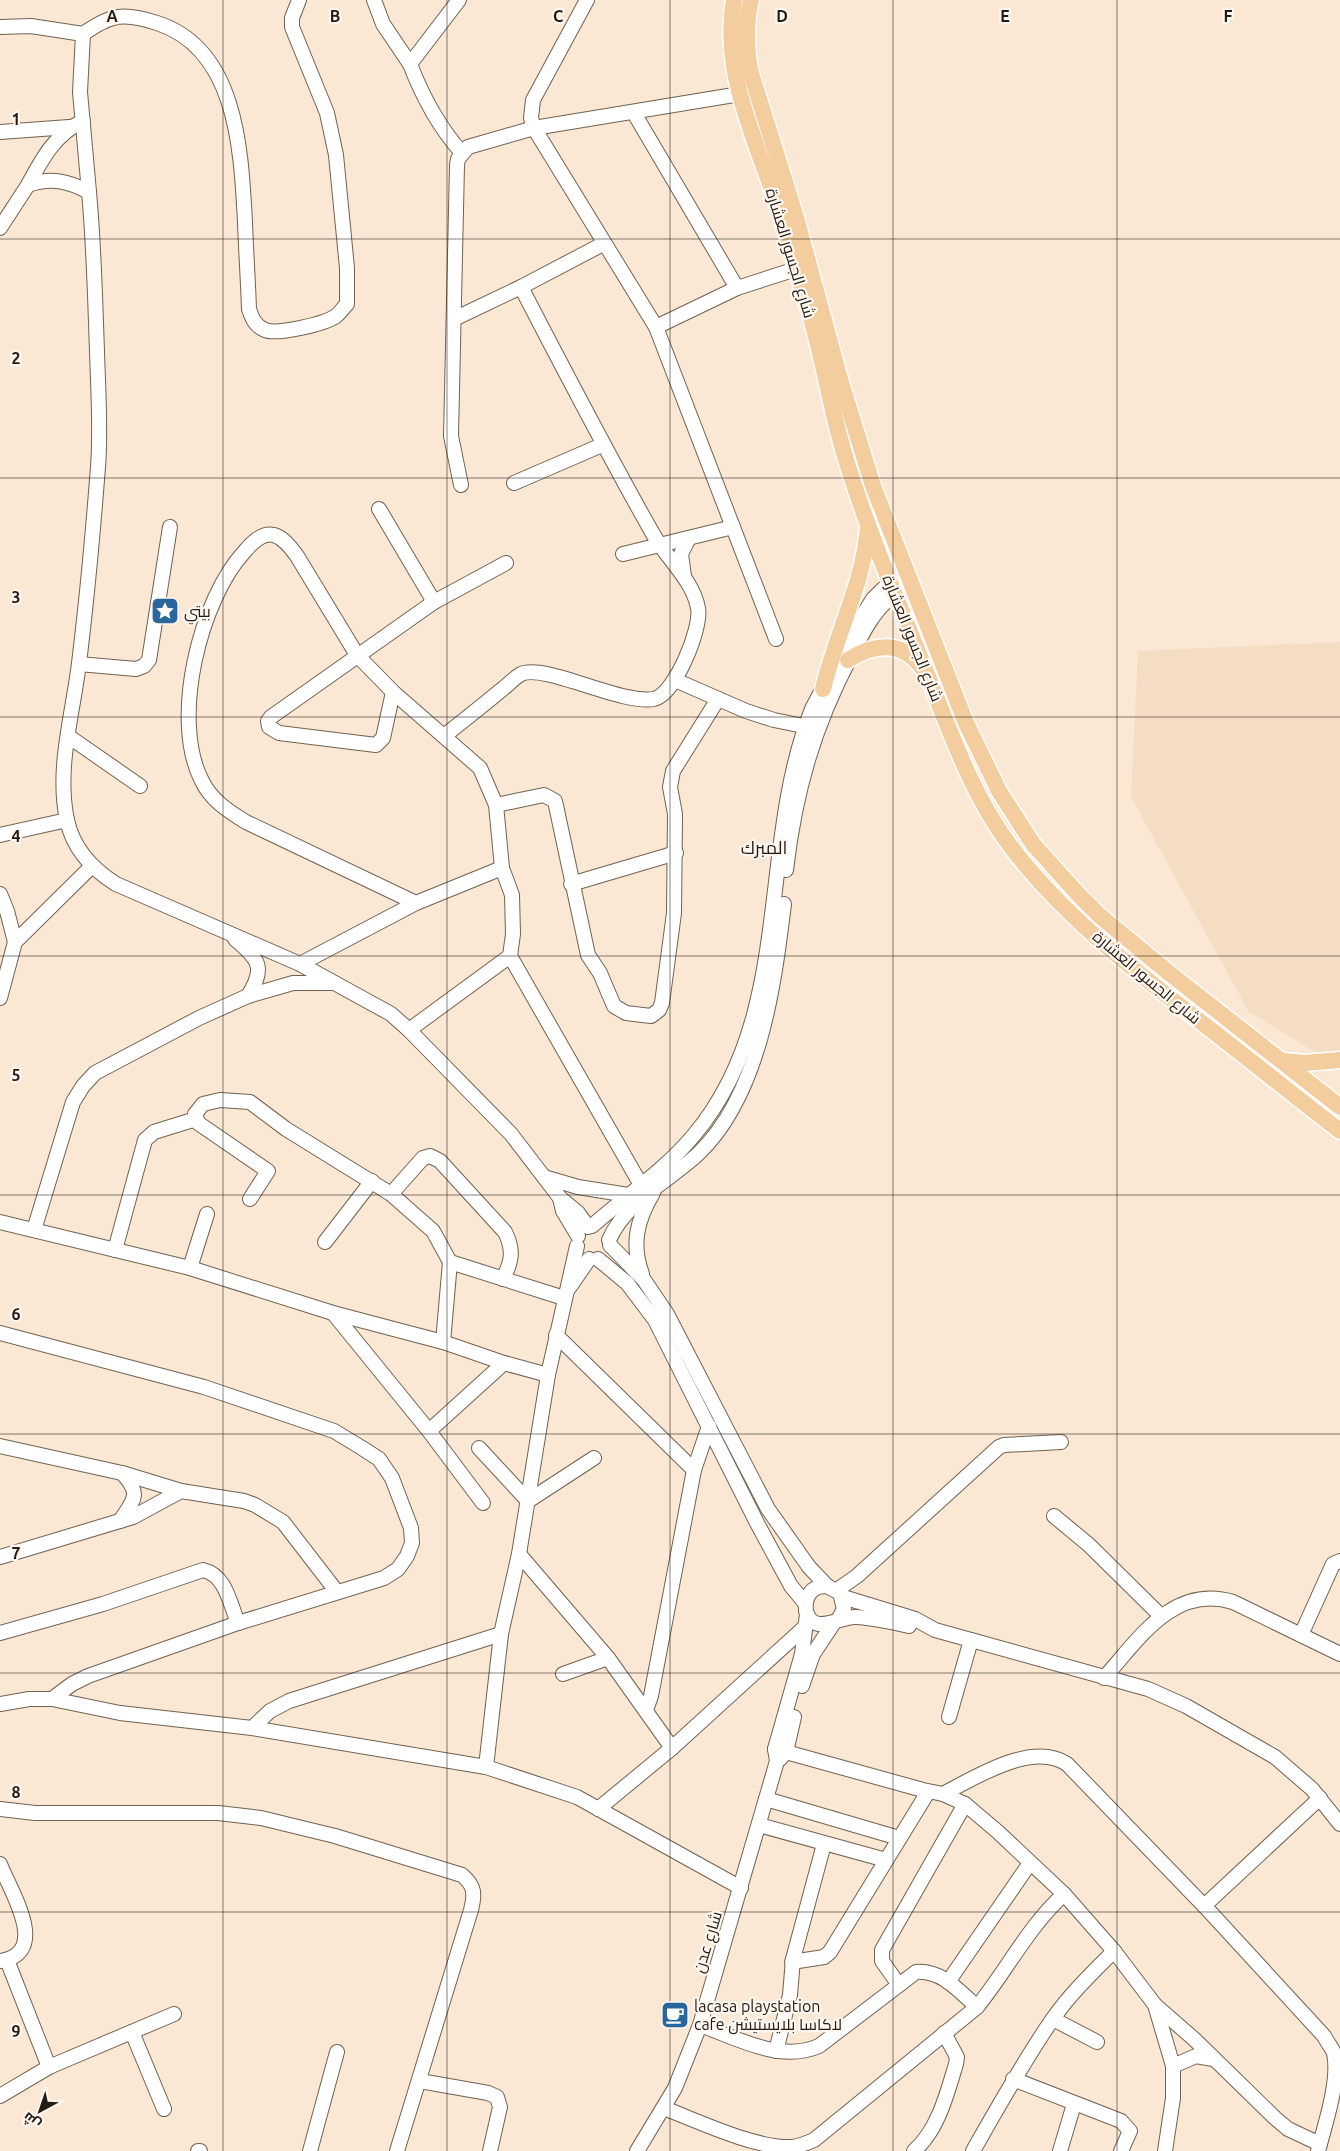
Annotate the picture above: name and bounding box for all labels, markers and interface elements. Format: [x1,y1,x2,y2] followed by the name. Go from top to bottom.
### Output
[106,7,118,25] text: A
[330,7,340,25] text: B
[553,7,563,25] text: C
[776,7,788,25] text: D
[1000,7,1010,25] text: E
[1224,7,1233,25] text: F
[11,110,21,128] text: 1
[760,186,819,321] street label: شارع الجسور العشارة
[11,349,21,367] text: 2
[877,572,947,705] street label: شارع الجسور العشارة
[11,588,21,606] text: 3
[150,596,180,626] place icon: بيتي
[184,602,211,625] place label: بيتي
[11,827,21,845] text: 4
[741,837,787,859] district label: المبرك
[1088,927,1204,1030] street label: شارع الجسور العشارة
[11,1066,21,1084] text: 5
[11,1305,21,1323] text: 6
[11,1544,21,1562] text: 7
[11,1783,21,1801] text: 8
[689,1909,728,1976] street label: شارع عدن
[694,1997,842,2035] place label: lacasa playstation cafe لاكاسا بلايستيشن
[660,2000,690,2030] cafe icon: lacasa playstation cafe لاكاسا بلايستيشن
[11,2022,21,2040] text: 9
[15,2086,65,2136] north arrow
[20,2108,44,2133] text: ش

